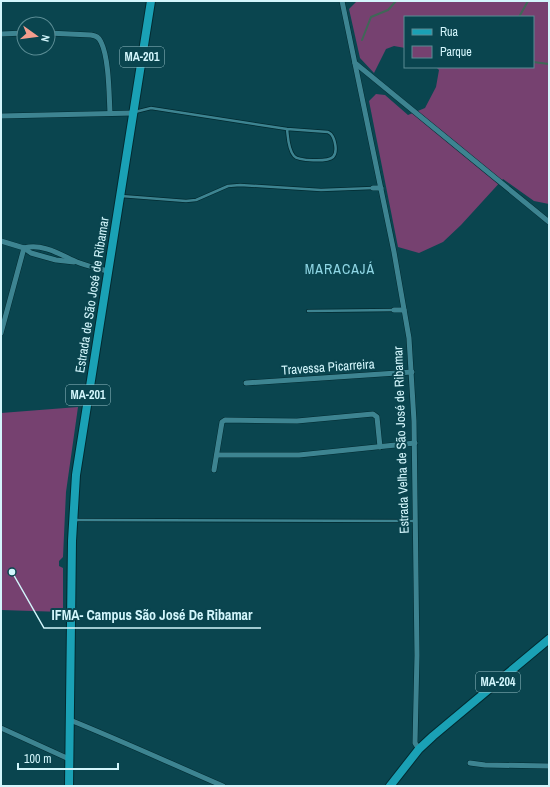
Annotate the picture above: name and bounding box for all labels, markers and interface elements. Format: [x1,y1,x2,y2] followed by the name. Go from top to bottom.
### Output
[16,16,56,56] north arrow
[404,16,534,68] legend
[440,24,459,40] text: Rua
[38,34,53,43] text: N
[440,44,472,60] text: Parque
[120,47,164,67] road number: MA-201
[71,215,113,374] street label: Estrada de São José de Ribamar
[305,260,375,278] district label: MARACAJÁ
[389,346,413,534] street label: Estrada Velha de São José de Ribamar
[281,355,375,379] street label: Travessa Picarreira
[66,385,110,405] road number: MA-201
[44,602,261,628] callout: IFMA- Campus São José De Ribamar
[52,606,253,624] text: IFMA- Campus São José De Ribamar
[476,672,520,692] road number: MA-204
[18,745,118,771] scale bar
[24,751,51,767] text: 100 m

